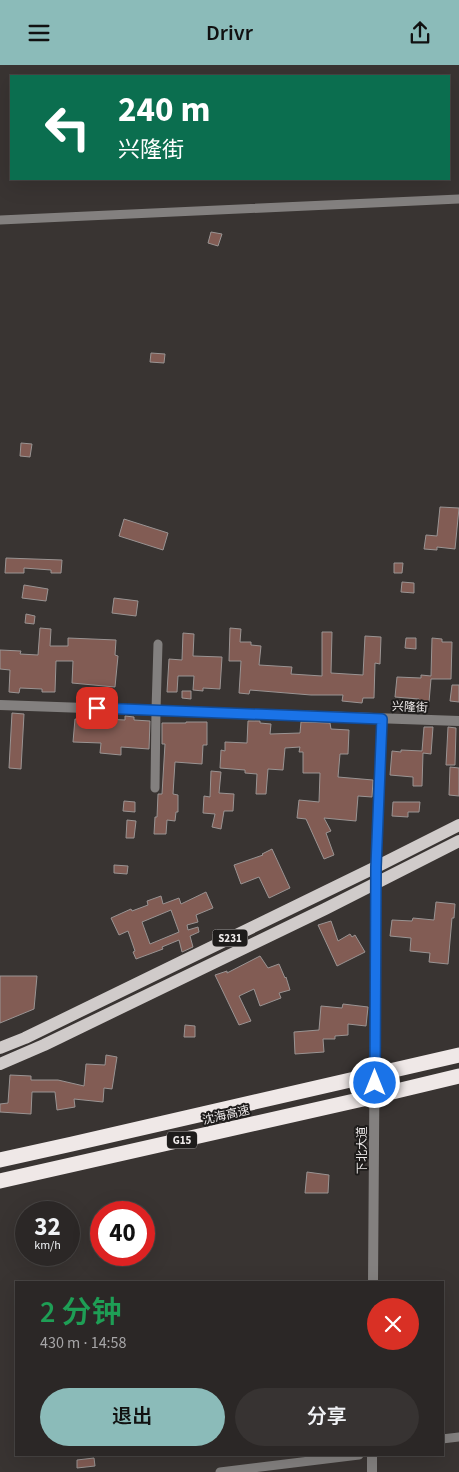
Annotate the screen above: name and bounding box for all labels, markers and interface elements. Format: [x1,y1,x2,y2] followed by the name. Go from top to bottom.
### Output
[206,17,253,49] text: Drivr
[25,19,53,47] icon: menu
[406,19,434,47] icon: share
[118,85,210,135] text: 240 m
[35,95,100,160] icon: left
[118,134,184,166] text: 兴隆街
[76,687,118,729] pin
[83,694,111,722] icon: arrive
[392,698,428,717] street label: 兴隆街
[212,929,248,946] road number: S231
[348,1056,400,1108] position arrow
[201,1102,251,1129] street label: 沈海高速
[354,1126,371,1174] street label: 下北大道
[167,1131,197,1149] road number: G15
[90,1201,155,1266] speed limit sign: 40
[34,1209,61,1245] text: 32
[34,1237,61,1254] text: km/h
[40,1291,121,1334] text: 2 分钟
[367,1298,419,1350] button: close
[40,1332,127,1354] text: 430 m · 14:58
[40,1388,225,1446] button: 退出
[235,1388,419,1446] button: 分享

